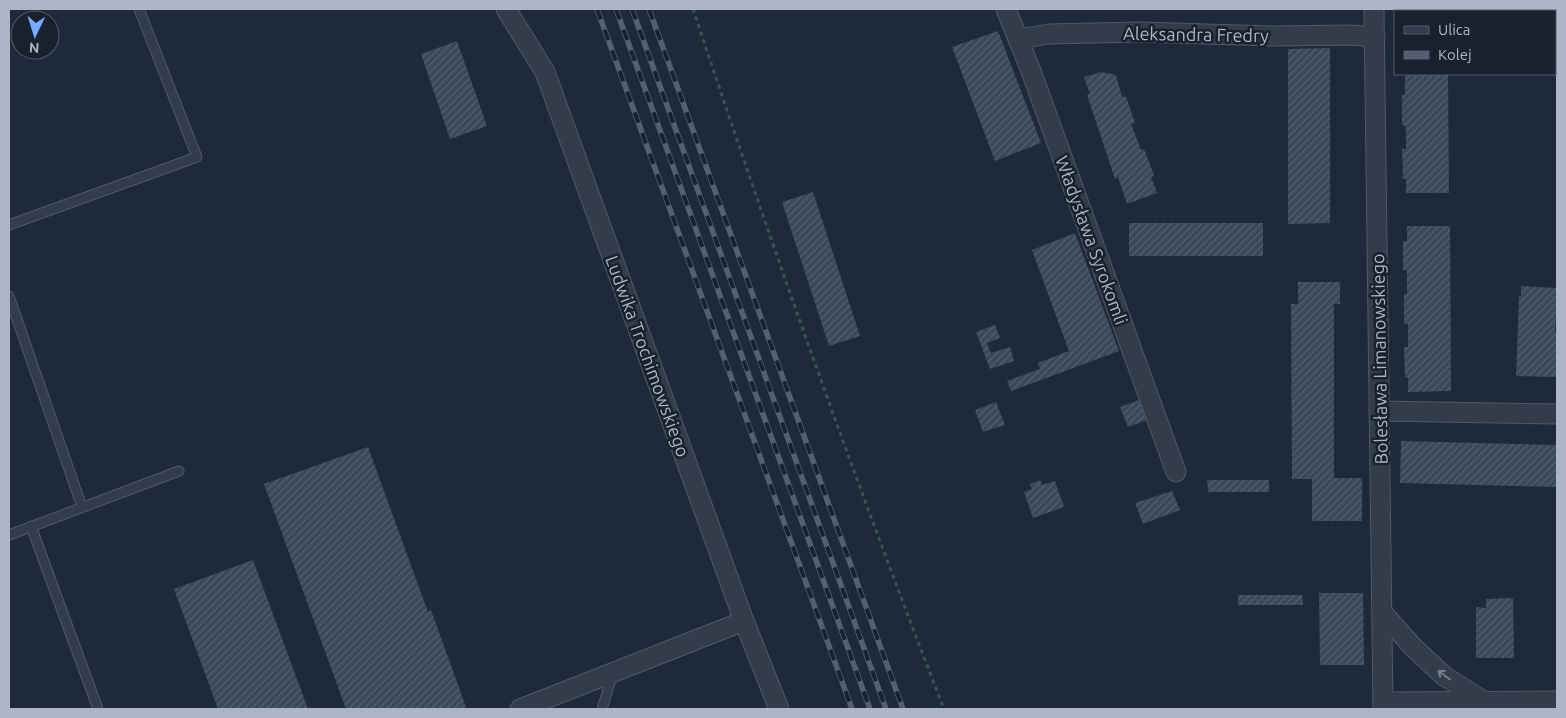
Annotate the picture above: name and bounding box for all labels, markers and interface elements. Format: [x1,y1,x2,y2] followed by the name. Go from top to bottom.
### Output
[10,10,60,60] north arrow
[1394,10,1556,75] legend
[1438,21,1470,38] text: Ulica
[1123,23,1269,45] street label: Aleksandra Fredry
[28,40,40,56] text: N
[1438,46,1472,63] text: Kolej
[1052,153,1132,327] street label: Władysława Syrokomli
[602,253,694,459] street label: Ludwika Trochimowskiego
[1367,253,1391,465] street label: Bolesława Limanowskiego
[1437,670,1451,680] one-way arrow

